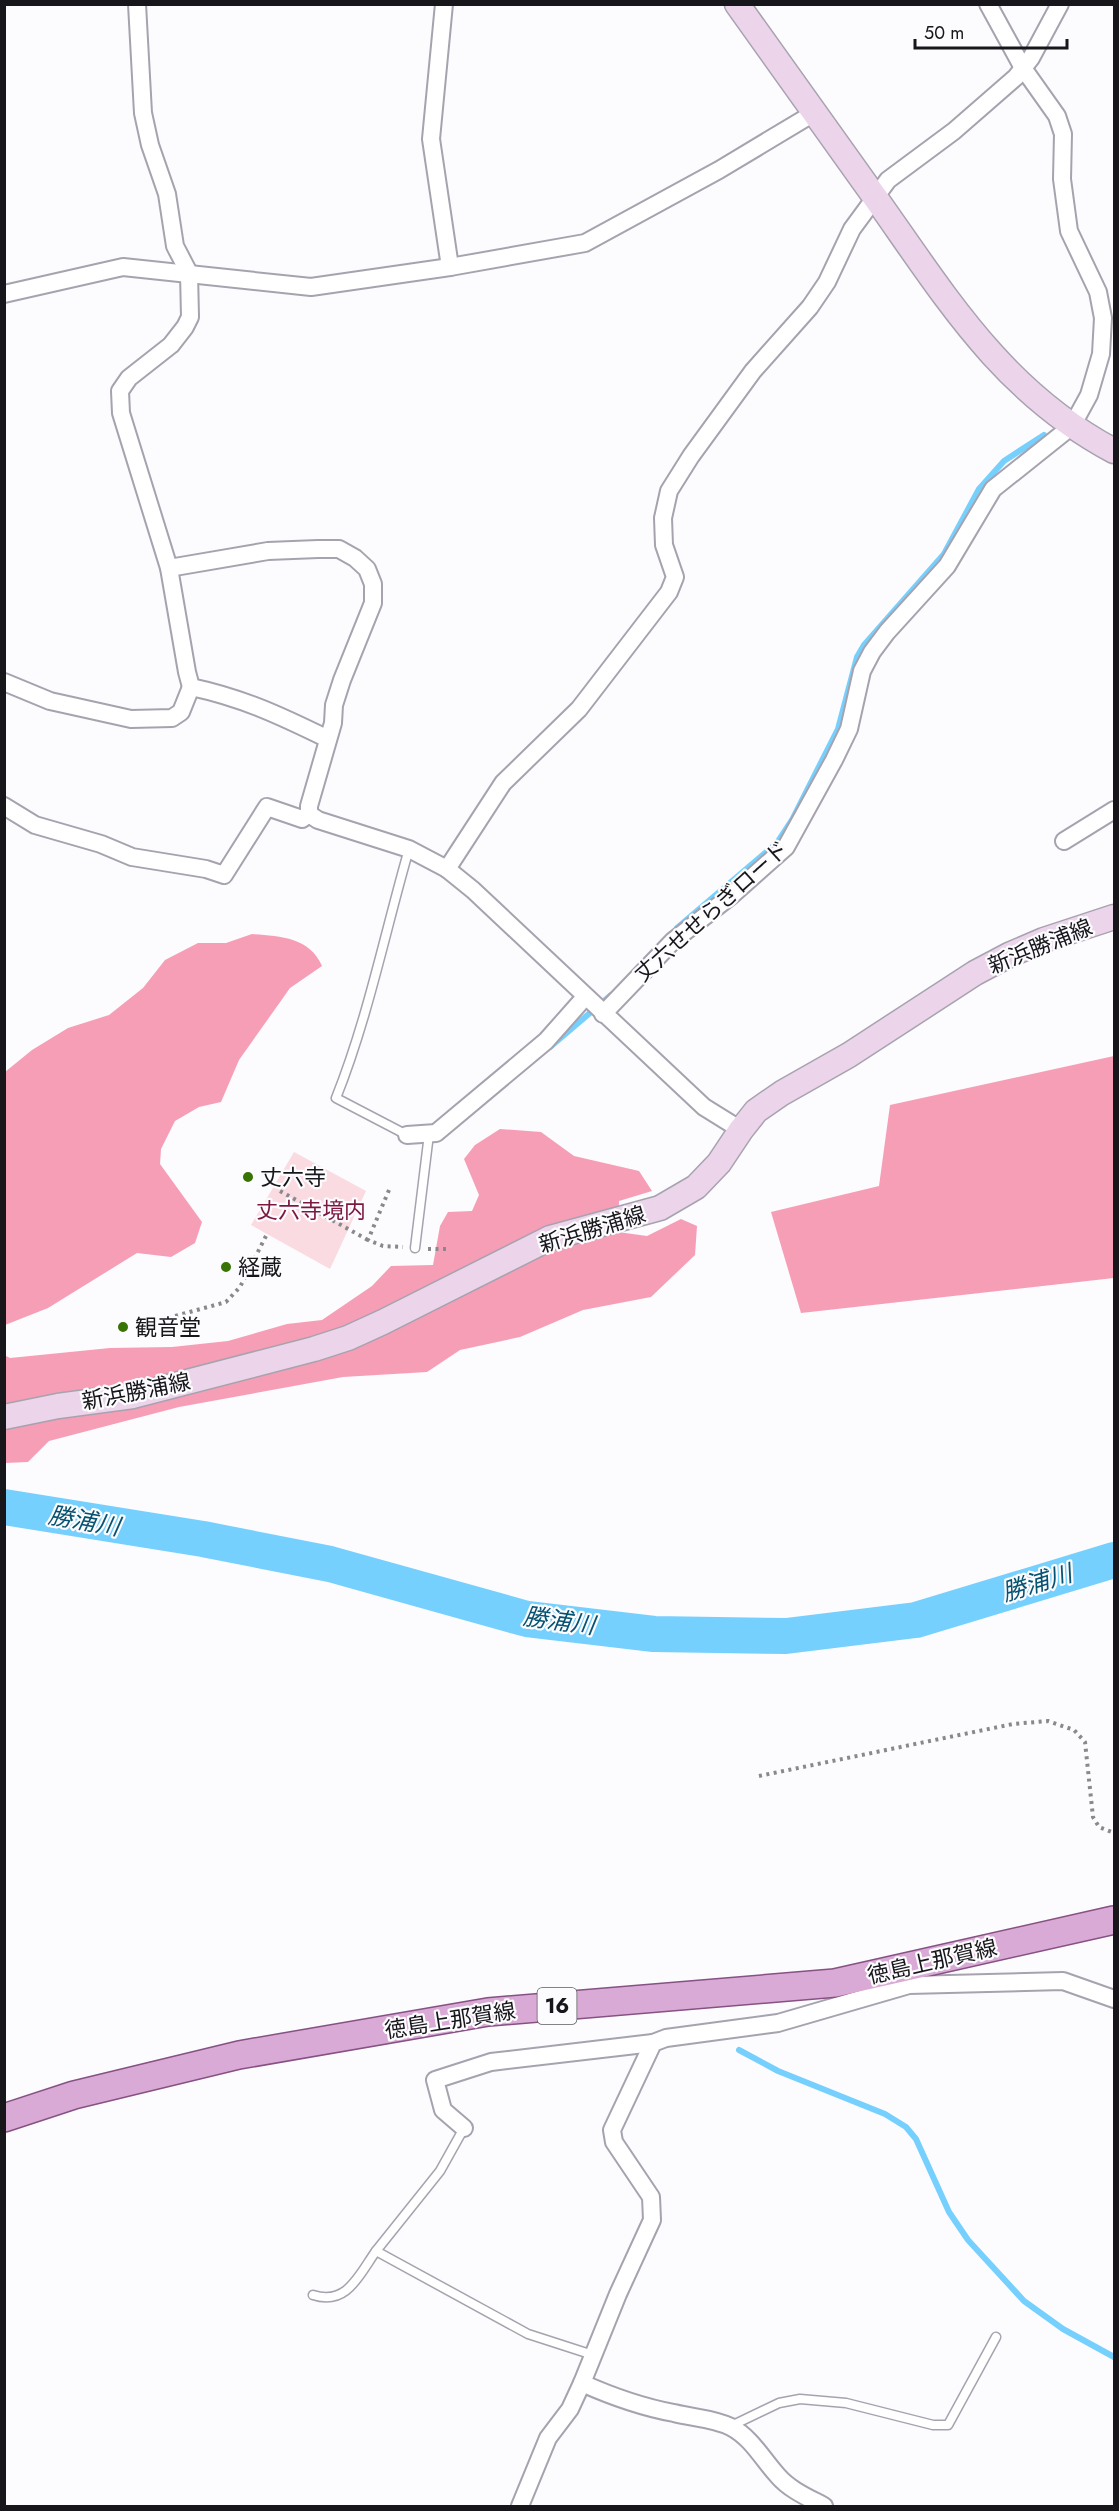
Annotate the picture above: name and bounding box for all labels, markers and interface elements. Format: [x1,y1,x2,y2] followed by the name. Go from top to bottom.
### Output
[915,12,1066,50] scale bar
[924,20,964,46] text: 50 m
[627,833,795,989] street label: 丈六せせらぎロード
[983,911,1097,981] street label: 新浜勝浦線
[260,1161,326,1193] place label: 丈六寺
[241,1170,255,1184] marker: 丈六寺
[256,1194,366,1226] park label: 丈六寺境内
[535,1198,649,1260] street label: 新浜勝浦線
[238,1251,282,1283] place label: 経蔵
[219,1260,233,1274] marker: 経蔵
[135,1311,201,1343] place label: 観音堂
[116,1320,130,1334] marker: 観音堂
[79,1365,193,1417] street label: 新浜勝浦線
[46,1497,126,1545] water label: 勝浦川
[997,1554,1079,1610] water label: 勝浦川
[521,1598,600,1643] water label: 勝浦川
[864,1931,1000,1991] street label: 徳島上那賀線
[538,1988,576,2024] road number: 16
[382,1994,518,2046] street label: 徳島上那賀線

